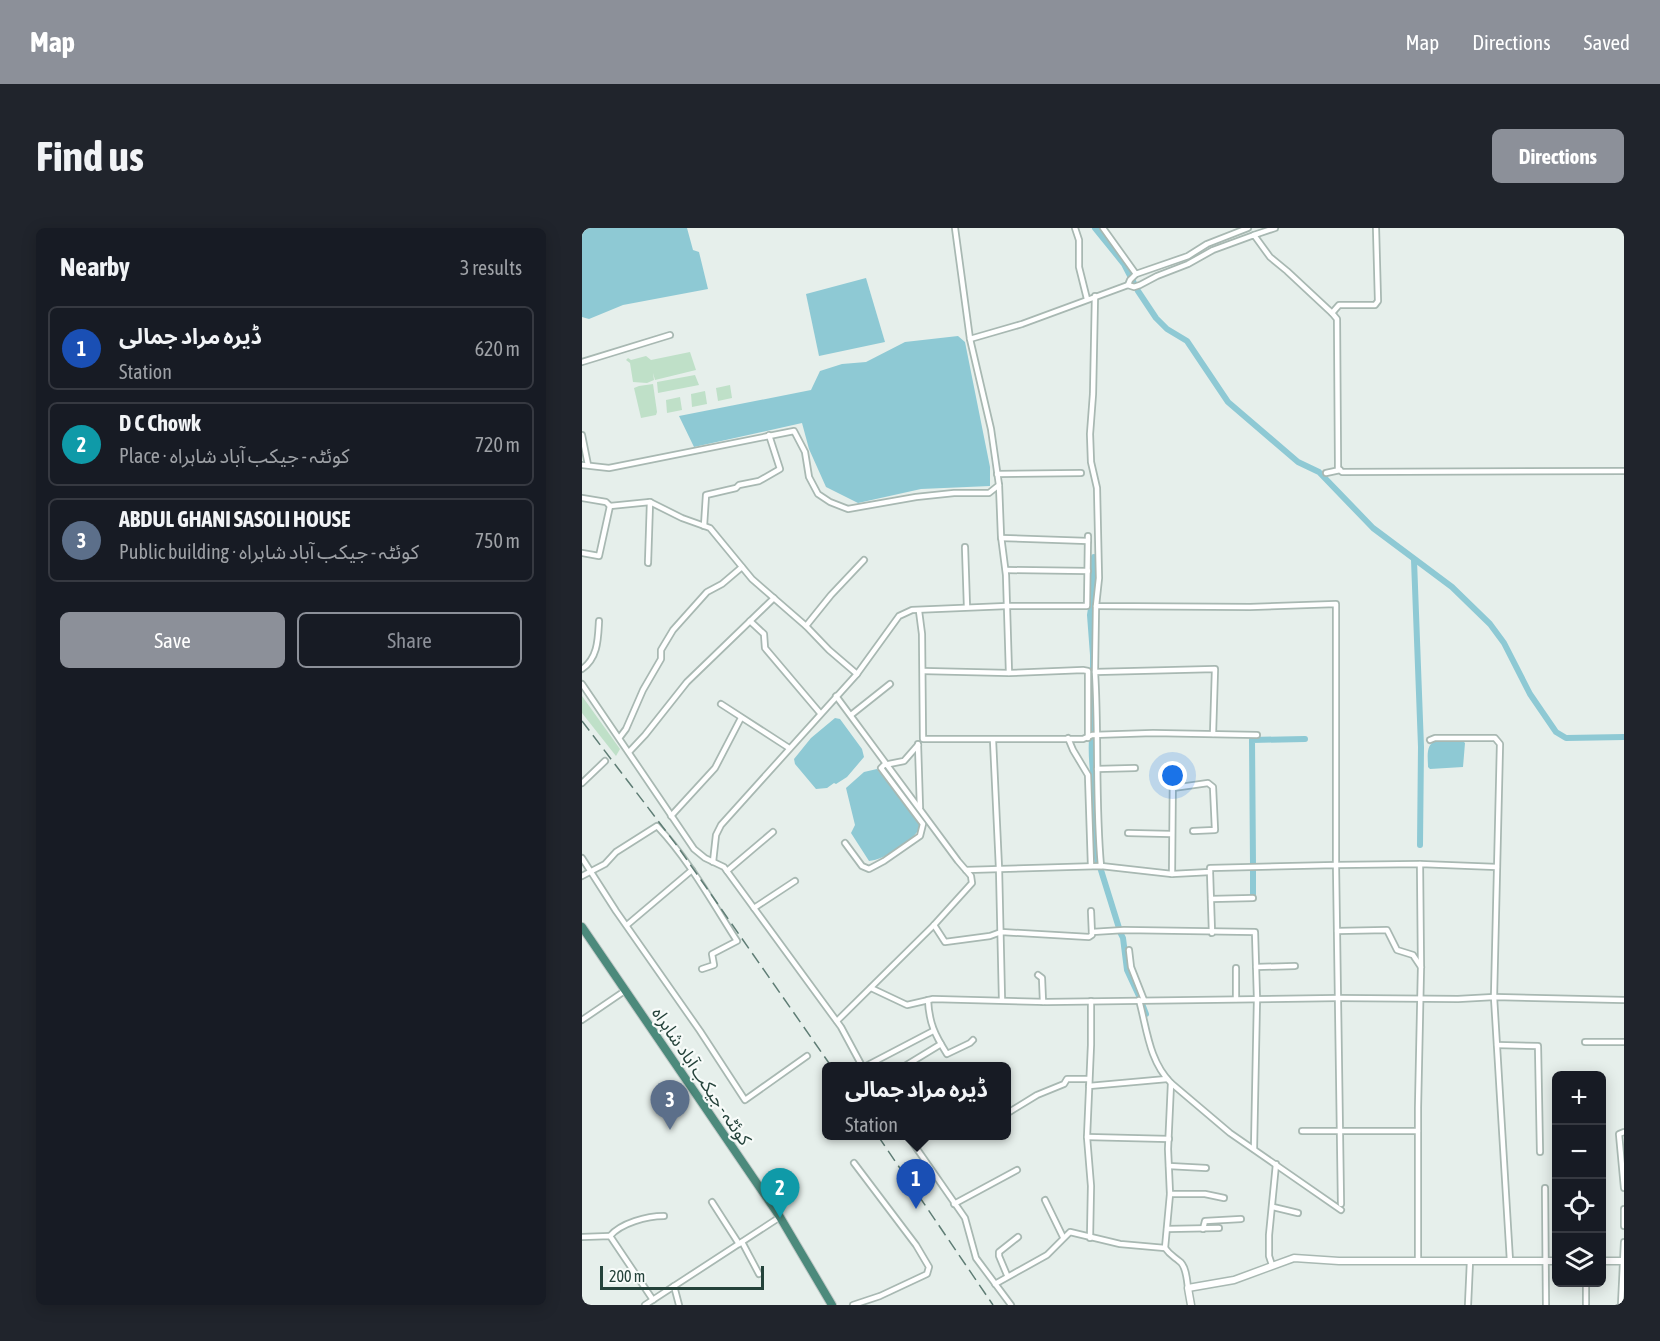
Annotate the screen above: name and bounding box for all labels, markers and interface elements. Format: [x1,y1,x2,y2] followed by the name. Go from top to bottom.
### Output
[30,26,75,58] text: Map
[1405,30,1439,54] text: Map
[1472,30,1551,54] text: Directions
[1584,30,1630,54] text: Saved
[1492,129,1624,183] button: Directions
[36,132,144,180] text: Find us
[60,252,130,282] text: Nearby
[460,256,522,279] text: 3 results
[119,323,262,349] text: ڈیرہ مراد جمالی
[77,337,86,360] text: 1
[475,337,520,360] text: 620 m
[119,360,172,383] text: Station
[119,410,201,436] text: D C Chowk
[77,433,86,456] text: 2
[475,433,520,456] text: 720 m
[119,444,350,467] text: Place · کوئٹہ - جیکب آباد شاہراہ
[119,506,350,532] text: ABDUL GHANI SASOLI HOUSE
[77,529,86,552] text: 3
[475,529,520,552] text: 750 m
[119,540,419,563] text: Public building · کوئٹہ - جیکب آباد شاہراہ
[60,612,285,668] button: Save
[297,612,522,668] button: Share
[1158,761,1187,790] your location
[647,1003,756,1150] street label: کوئٹہ - جیکب آباد شاہراہ
[822,1062,1011,1140] popup
[1552,1071,1606,1287] map controls
[1552,1071,1606,1125] button: +
[845,1076,988,1102] text: ڈیرہ مراد جمالی
[650,1080,689,1130] pin: 3
[845,1113,898,1136] text: Station
[1552,1125,1606,1179] button: −
[896,1160,936,1209] pin: 1
[760,1168,800,1218] pin: 2
[1552,1179,1606,1233] button: locate
[1552,1233,1606,1287] button: layers
[600,1263,764,1290] scale bar
[609,1267,645,1285] text: 200 m

